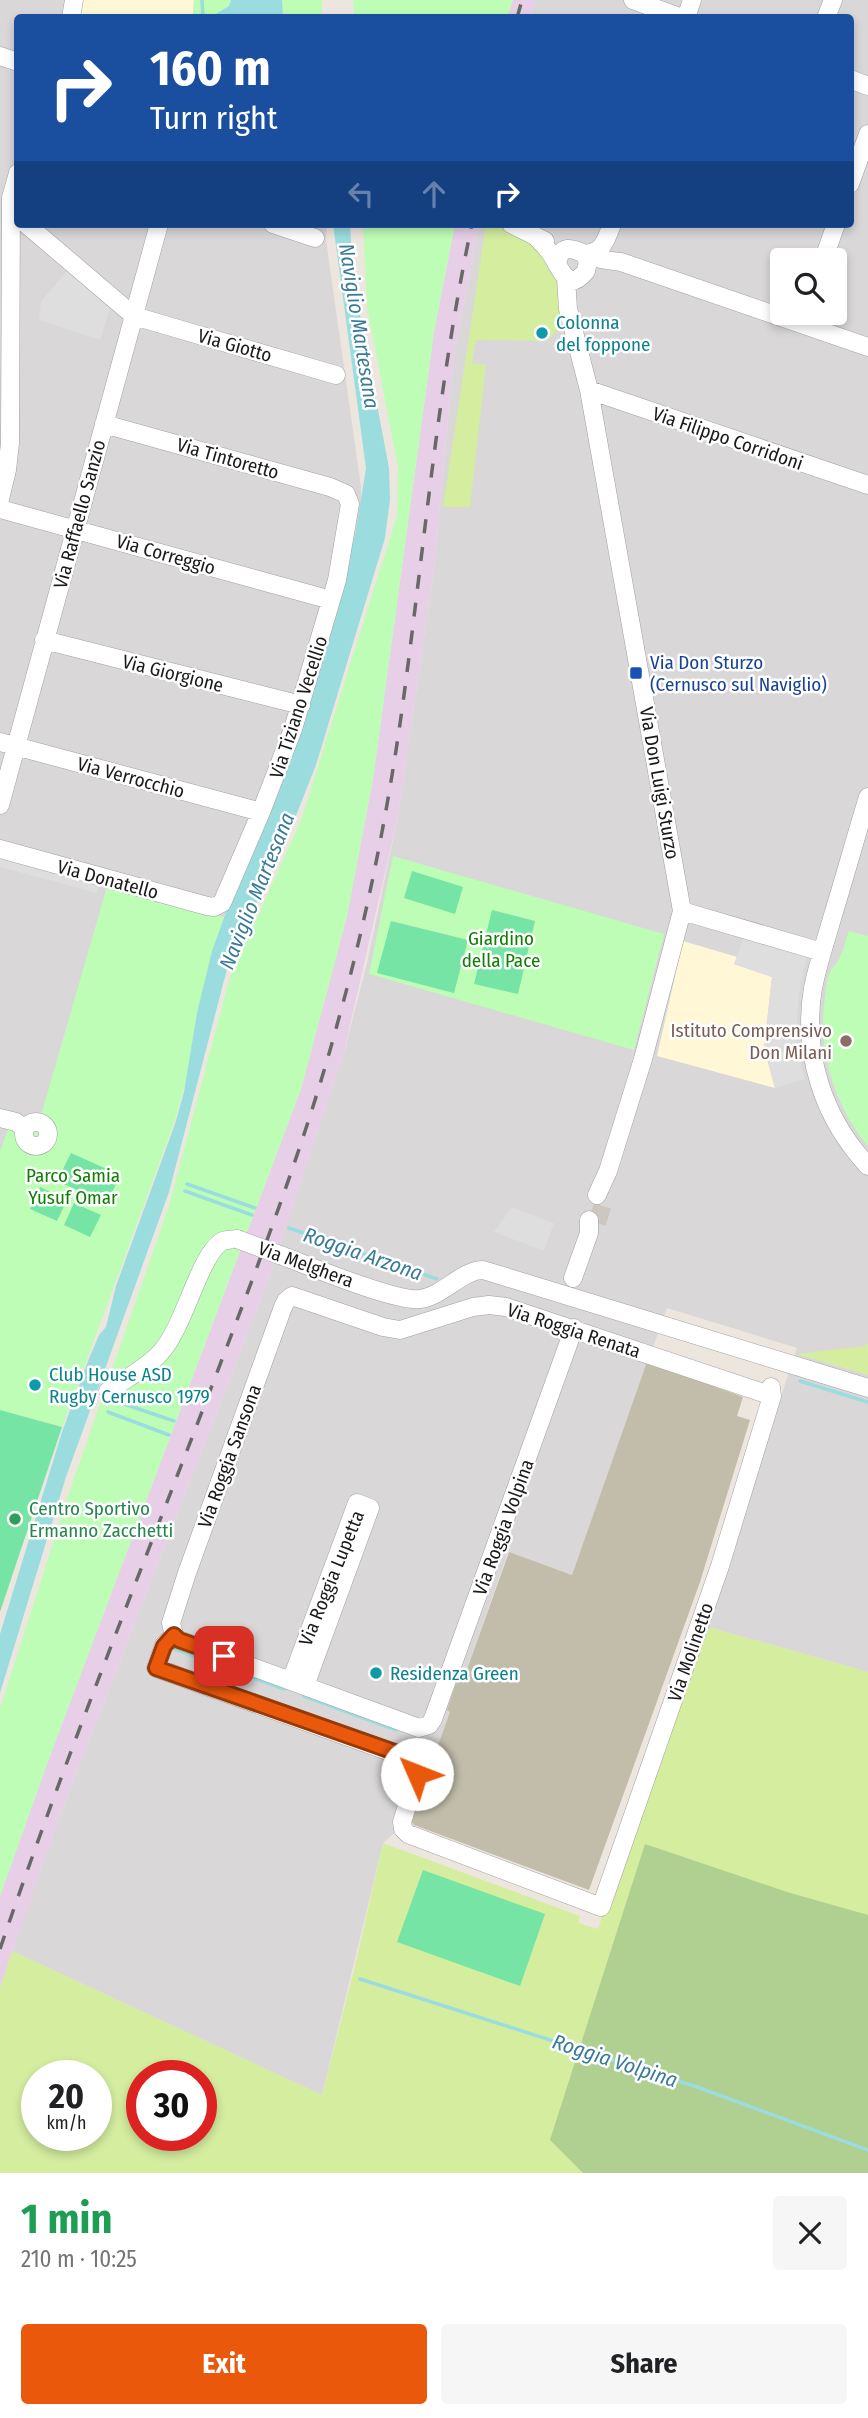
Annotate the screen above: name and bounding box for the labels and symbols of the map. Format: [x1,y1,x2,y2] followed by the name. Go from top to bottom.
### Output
[333,242,385,410] water label: Naviglio Martesana
[556,311,650,356] place label: Colonna del foppone
[195,324,275,367] street label: Via Giotto
[534,325,550,341] marker: Colonna del foppone
[650,402,806,475] street label: Via Filippo Corridoni
[174,433,282,484] street label: Via Tintoretto
[49,437,110,591] street label: Via Raffaello Sanzio
[114,529,218,580] street label: Via Correggio
[265,633,332,781] street label: Via Tiziano Vecellio
[120,650,226,697] street label: Via Giorgione
[650,651,827,696] place label: Via Don Sturzo (Cernusco sul Naviglio)
[628,665,644,681] marker: Via Don Sturzo (Cernusco sul Naviglio)
[635,705,684,861] street label: Via Don Luigi Sturzo
[75,752,187,803] street label: Via Verrocchio
[214,809,300,973] water label: Naviglio Martesana
[55,855,161,904] street label: Via Donatello
[462,927,540,972] park label: Giardino della Pace
[671,1019,832,1064] place label: Istituto Comprensivo Don Milani
[838,1033,854,1049] marker: Istituto Comprensivo Don Milani
[26,1164,120,1209] park label: Parco Samia Yusuf Omar
[300,1222,426,1286] water label: Roggia Arzona
[255,1237,357,1292] street label: Via Melghera
[504,1298,643,1363] street label: Via Roggia Renata
[49,1363,210,1408] place label: Club House ASD Rugby Cernusco 1979
[27,1377,43,1393] marker: Club House ASD Rugby Cernusco 1979
[193,1381,266,1531] street label: Via Roggia Sansona
[468,1456,539,1598] street label: Via Roggia Volpina
[29,1497,173,1542] place label: Centro Sportivo Ermanno Zacchetti
[294,1507,369,1649] street label: Via Roggia Lupetta
[7,1511,23,1527] marker: Centro Sportivo Ermanno Zacchetti
[663,1600,718,1705] street label: Via Molinetto
[194,1626,254,1686] pin
[390,1662,519,1685] place label: Residenza Green
[368,1665,384,1681] marker: Residenza Green
[380,1737,454,1811] position arrow
[549,2029,681,2093] water label: Roggia Volpina
[126,2060,217,2151] speed limit sign: 30

